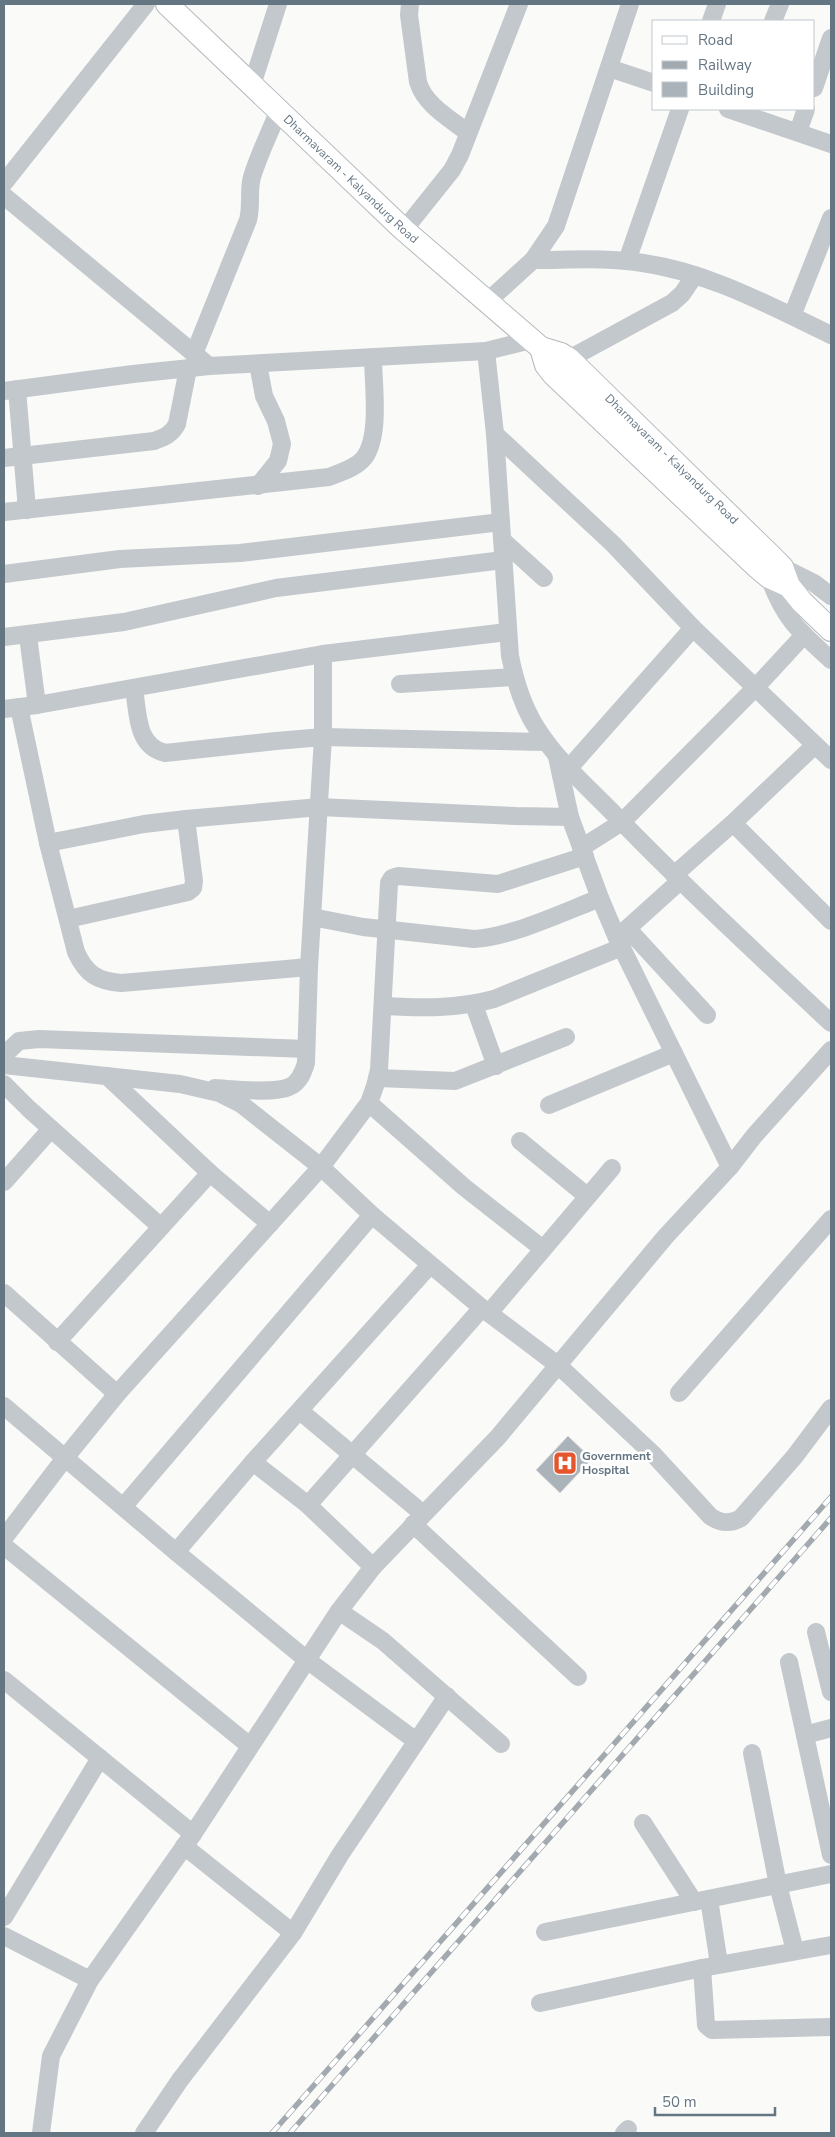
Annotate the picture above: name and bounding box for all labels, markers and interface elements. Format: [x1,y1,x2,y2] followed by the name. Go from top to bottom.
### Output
[652,20,815,110] legend
[698,30,733,50] text: Road
[698,55,752,75] text: Railway
[698,80,754,100] text: Building
[280,111,422,247] street label: Dharmavaram - Kalyandurg Road
[602,390,742,528] street label: Dharmavaram - Kalyandurg Road
[582,1448,651,1478] place label: Government Hospital
[552,1450,578,1476] hospital icon: Government Hospital
[655,2084,775,2116] scale bar
[662,2092,697,2112] text: 50 m

